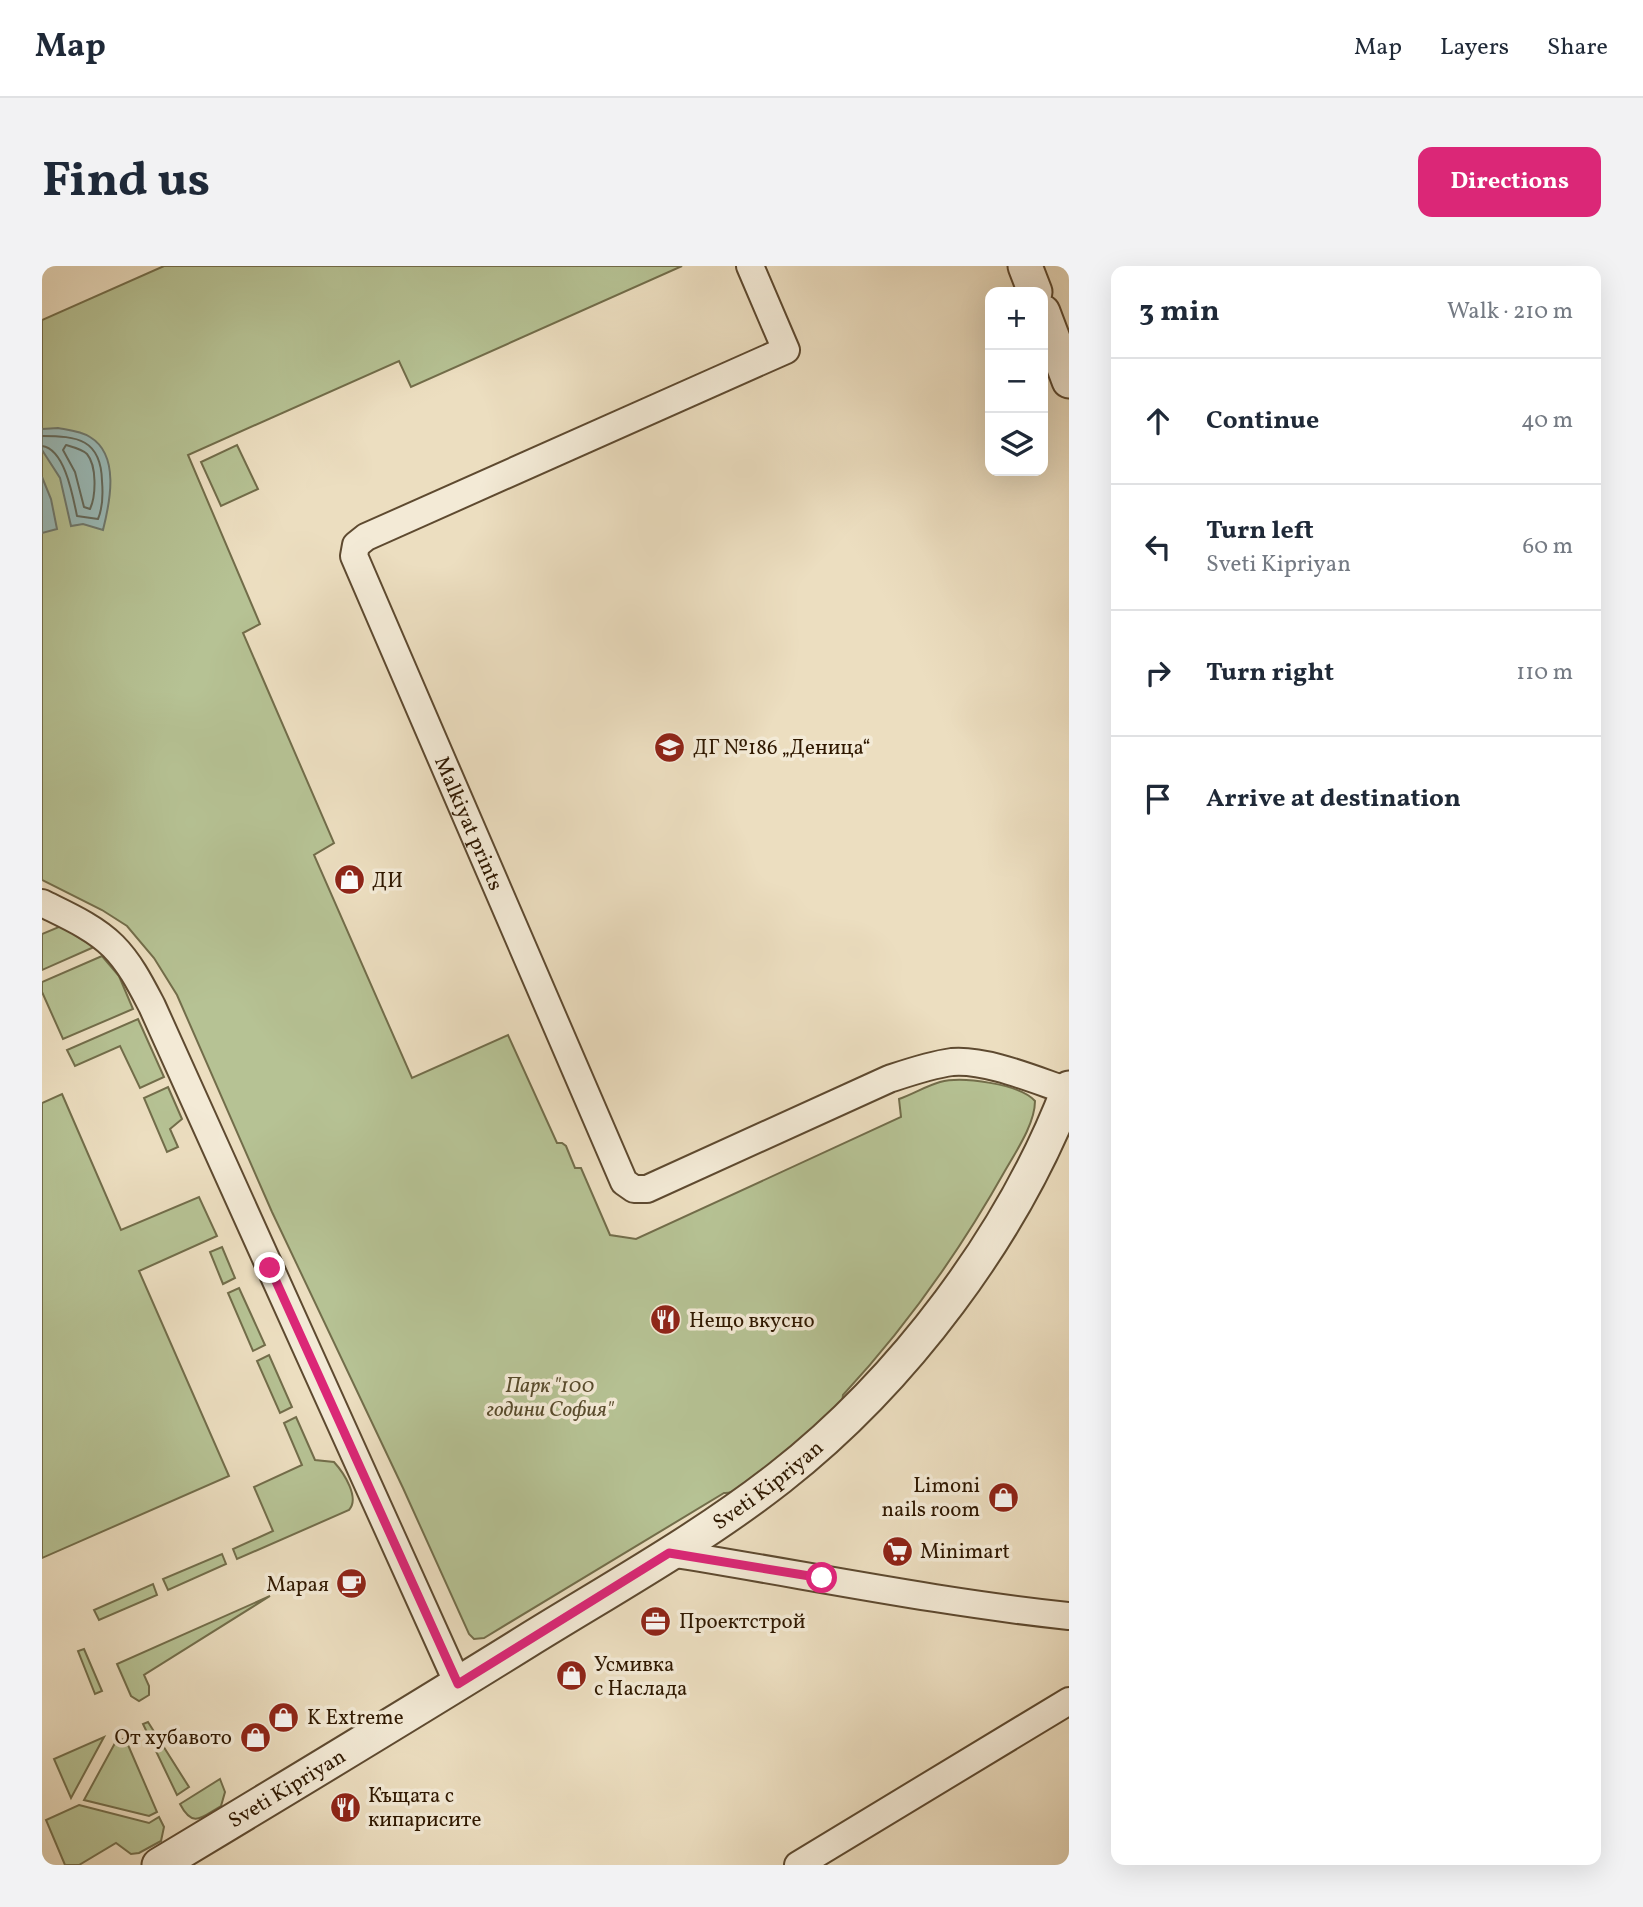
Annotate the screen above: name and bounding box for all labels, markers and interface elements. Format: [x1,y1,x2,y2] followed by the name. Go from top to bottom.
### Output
[35,25,106,71] text: Map
[1354,31,1402,65] text: Map
[1440,31,1509,65] text: Layers
[1547,31,1608,65] text: Share
[1418,147,1601,217] button: Directions
[42,148,210,217] text: Find us
[985,287,1048,476] map controls
[985,287,1048,350] button: +
[1139,291,1220,333] text: 3 min
[1447,296,1573,328] text: Walk · 210 m
[985,350,1048,413] button: −
[1139,402,1177,440] icon: ahead
[1206,403,1319,439] text: Continue
[1521,405,1573,437] text: 40 m
[985,413,1048,476] button: layers
[1206,513,1314,549] text: Turn left
[1139,528,1177,566] icon: left
[1523,531,1573,563] text: 60 m
[1206,549,1351,581] text: Sveti Kipriyan
[1139,654,1177,692] icon: right
[1206,655,1334,691] text: Turn right
[1516,657,1573,689] text: 110 m
[653,730,687,764] school or university icon: ДГ №186 „Деница“
[693,734,871,763] place label: ДГ №186 „Деница“
[426,752,510,895] street label: Malkiyat prints
[1139,780,1177,818] icon: arrive
[1206,781,1461,817] text: Arrive at destination
[332,863,366,897] shop icon: ДИ
[372,867,403,896] place label: ДИ
[254,1252,285,1283] route end
[649,1303,683,1337] restaurant icon: Нещо вкусно
[689,1307,815,1336] place label: Нещо вкусно
[486,1372,615,1425] park label: Парк "100 години София"
[707,1434,830,1538] street label: Sveti Kipriyan
[881,1472,980,1525] place label: Limoni nails room
[986,1480,1020,1514] shop icon: Limoni nails room
[880,1534,914,1568] supermarket icon: Minimart
[920,1538,1010,1567] place label: Minimart
[806,1562,837,1593] route start
[335,1567,369,1601] cafe icon: Марая
[266,1571,329,1600] place label: Марая
[639,1604,673,1638] office icon: Проектстрой
[679,1608,806,1637] place label: Проектстрой
[594,1651,688,1704] place label: Усмивка с Наслада
[554,1659,588,1693] shop icon: Усмивка с Наслада
[267,1700,301,1734] shop icon: K Extreme
[307,1704,404,1733] place label: K Extreme
[238,1720,272,1754] shop icon: От хубавото
[115,1724,232,1753] place label: От хубавото
[223,1743,352,1836] street label: Sveti Kipriyan
[368,1782,481,1835] place label: Къщата с кипарисите
[328,1790,362,1824] restaurant icon: Къщата с кипарисите

